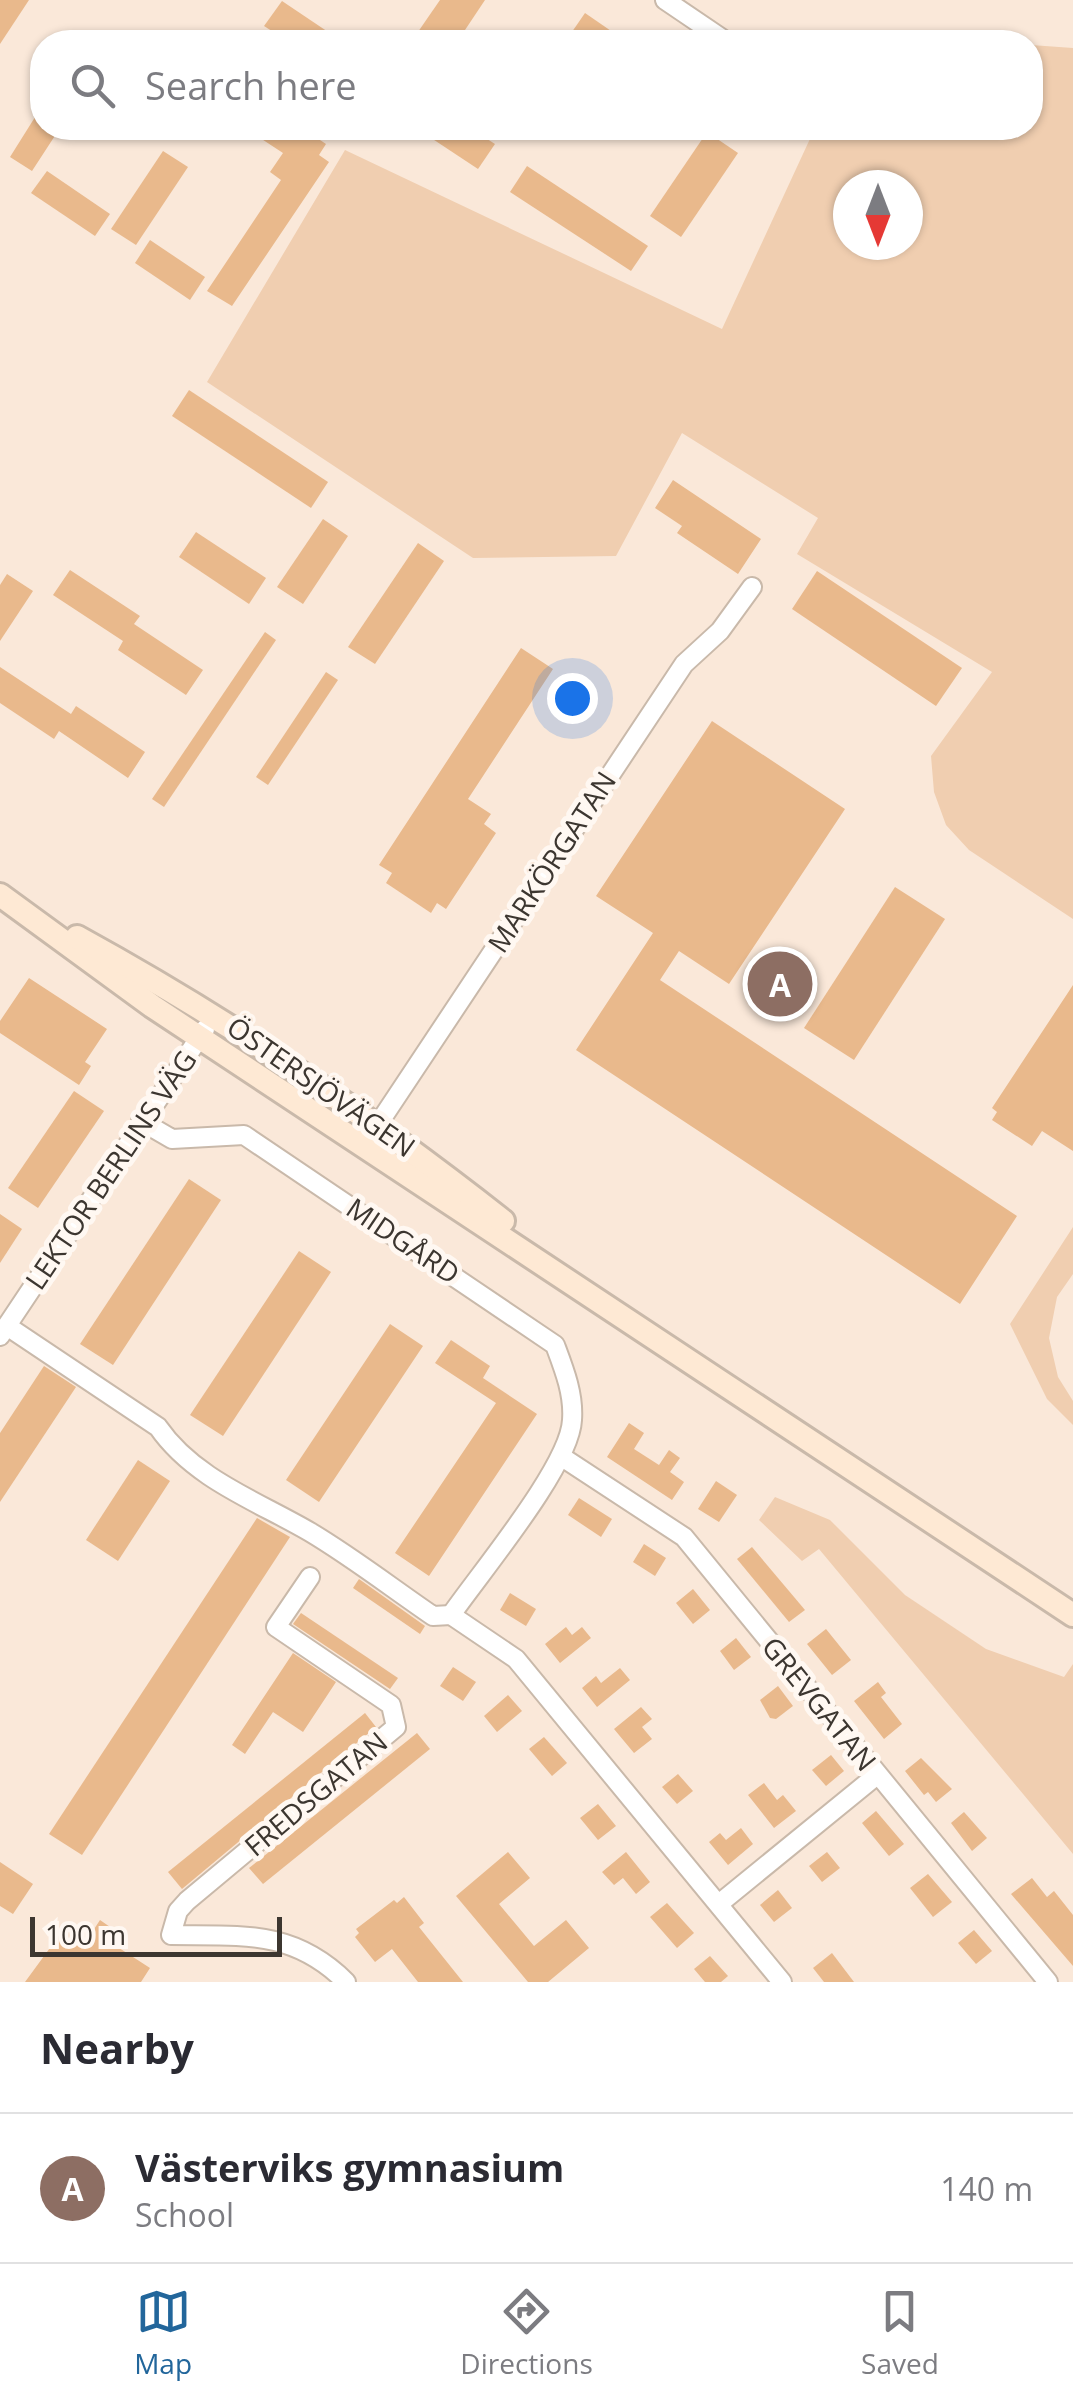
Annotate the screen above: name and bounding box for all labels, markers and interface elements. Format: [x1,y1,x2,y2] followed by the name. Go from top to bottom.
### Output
[30,30,1043,140] search box
[65,58,120,113] icon: search
[145,59,357,111] text: Search here
[833,170,923,260] north arrow
[547,673,598,724] your location
[478,764,624,959] street label: MARKÖRGATAN
[748,946,812,1022] pin: A
[220,1007,423,1165] street label: ÖSTERSJÖVÄGEN
[16,1042,204,1297] street label: LEKTOR BERLINS VÄG
[339,1188,468,1292] street label: MIDGÅRD
[754,1628,886,1778] street label: GREVGATAN
[236,1722,395,1864] street label: FREDSGATAN
[30,1912,282,1956] scale bar
[45,1915,126,1953] text: 100 m
[40,2019,194,2076] text: Nearby
[135,2141,564,2193] text: Västerviks gymnasium
[61,2167,84,2210] text: A
[940,2167,1033,2210] text: 140 m
[135,2193,234,2236] text: School
[134,2284,192,2382] tab: Map
[460,2284,593,2382] tab: Directions
[861,2284,939,2382] tab: Saved

